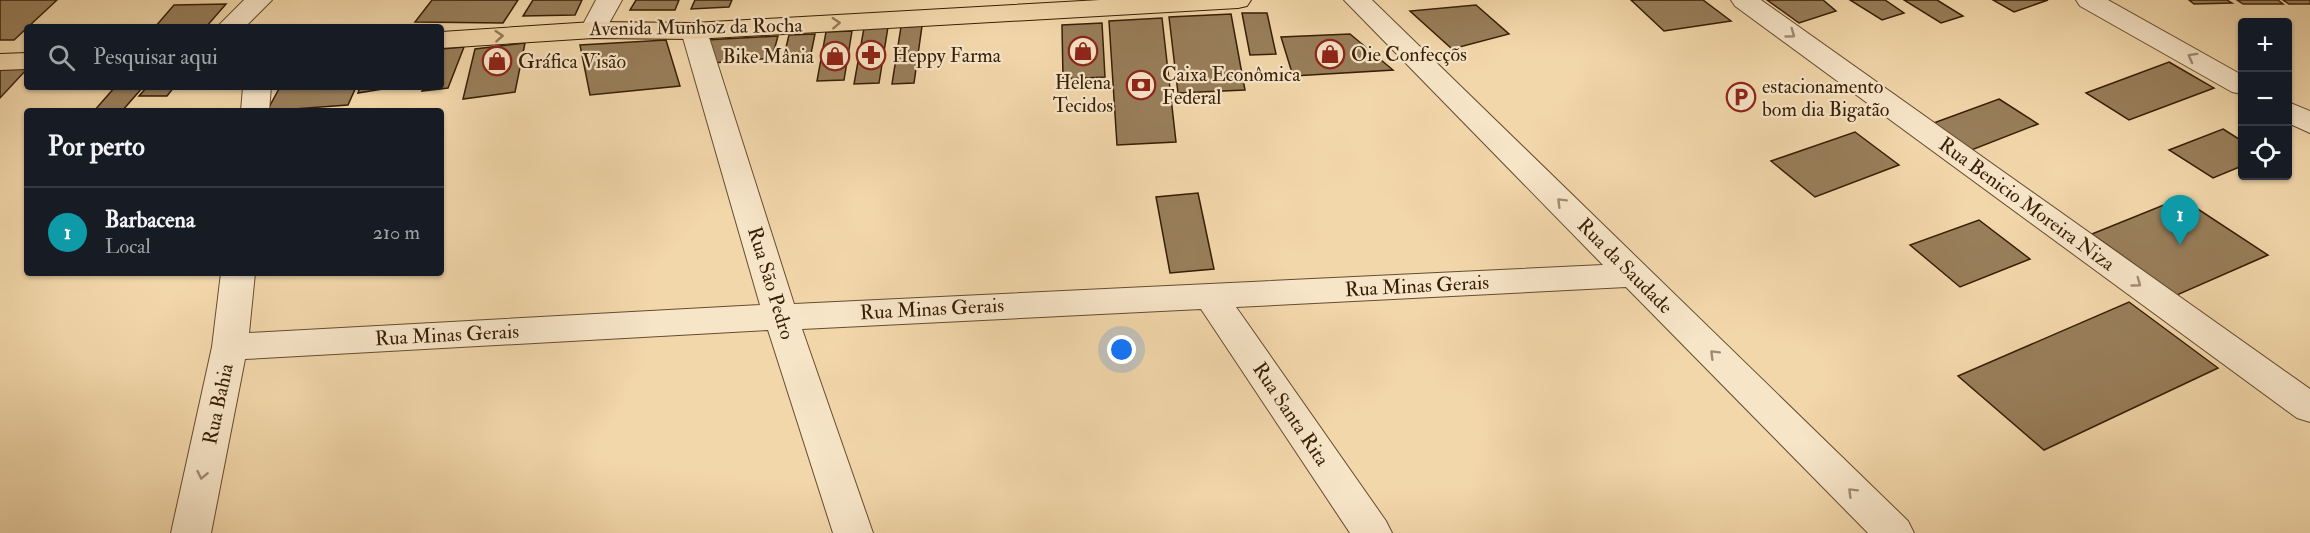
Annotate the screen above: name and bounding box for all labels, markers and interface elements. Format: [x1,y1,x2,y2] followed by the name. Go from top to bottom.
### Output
[588,13,804,41] street label: Avenida Munhoz da Rocha
[832,17,841,30] one-way arrow
[2238,18,2292,180] map controls
[2238,18,2292,72] button: +
[24,24,444,90] search box
[1785,27,1796,38] one-way arrow
[495,29,504,42] one-way arrow
[1067,35,1099,67] shop icon: Helena Tecidos
[1314,38,1346,70] shop icon: Oie Confecçõs
[855,39,887,71] pharmacy icon: Heppy Farma
[819,40,851,72] shop icon: Bike Mânia
[45,41,78,74] icon: search
[1351,42,1467,67] place label: Oie Confecçõs
[93,43,218,71] text: Pesquisar aqui
[892,43,1002,69] place label: Heppy Farma
[723,44,815,69] place label: Bike Mânia
[481,45,513,77] shop icon: Gráfica Visão
[518,49,626,74] place label: Gráfica Visão
[2187,53,2198,65] one-way arrow
[1162,62,1301,110] place label: Caixa Econômica Federal
[1125,69,1157,101] bank icon: Caixa Econômica Federal
[1053,70,1113,118] place label: Helena Tecidos
[2238,72,2292,126] button: −
[1762,74,1890,122] place label: estacionamento bom dia Bigatão
[1725,81,1757,113] parking icon: estacionamento bom dia Bigatão
[2238,126,2292,180] button: locate
[48,131,145,163] text: Por perto
[1934,132,2121,277] street label: Rua Benicio Moreira Niza
[2160,196,2200,245] pin: 1
[1557,199,1568,210] one-way arrow
[105,206,195,234] text: Barbacena
[1572,213,1678,319] street label: Rua da Saudade
[64,220,71,245] text: 1
[373,220,420,245] text: 210 m
[742,224,800,342] street label: Rua São Pedro
[105,234,151,259] text: Local
[1344,270,1490,302] street label: Rua Minas Gerais
[2131,276,2142,287] one-way arrow
[859,293,1005,325] street label: Rua Minas Gerais
[374,319,520,351] street label: Rua Minas Gerais
[1107,335,1136,364] your location
[1711,351,1722,362] one-way arrow
[1247,357,1335,471] street label: Rua Santa Rita
[197,360,239,447] street label: Rua Bahia
[197,470,210,480] one-way arrow
[1849,488,1860,499] one-way arrow

